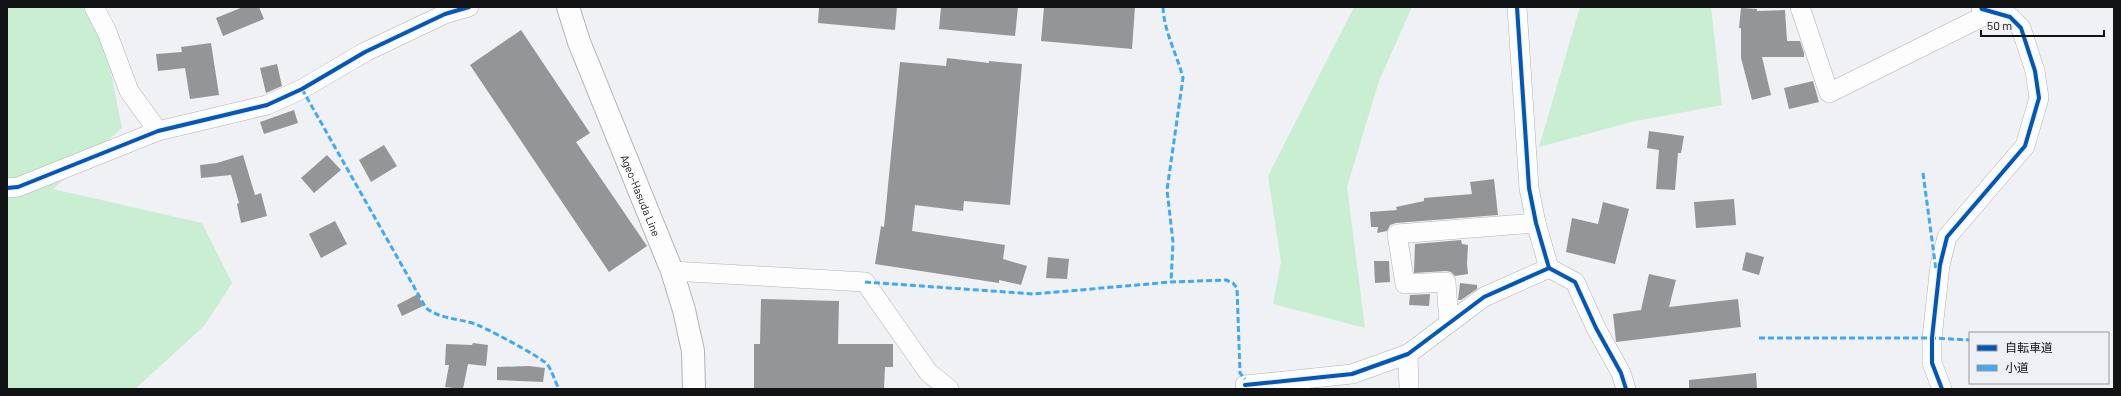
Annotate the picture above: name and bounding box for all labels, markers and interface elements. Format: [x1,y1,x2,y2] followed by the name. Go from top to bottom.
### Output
[1981,12,2104,38] scale bar
[1987,18,2012,32] text: 50 m
[619,152,664,238] street label: Ageo-Hasuda Line
[1969,332,2109,384] legend
[2005,340,2053,354] text: 自転車道
[2005,360,2029,374] text: 小道

